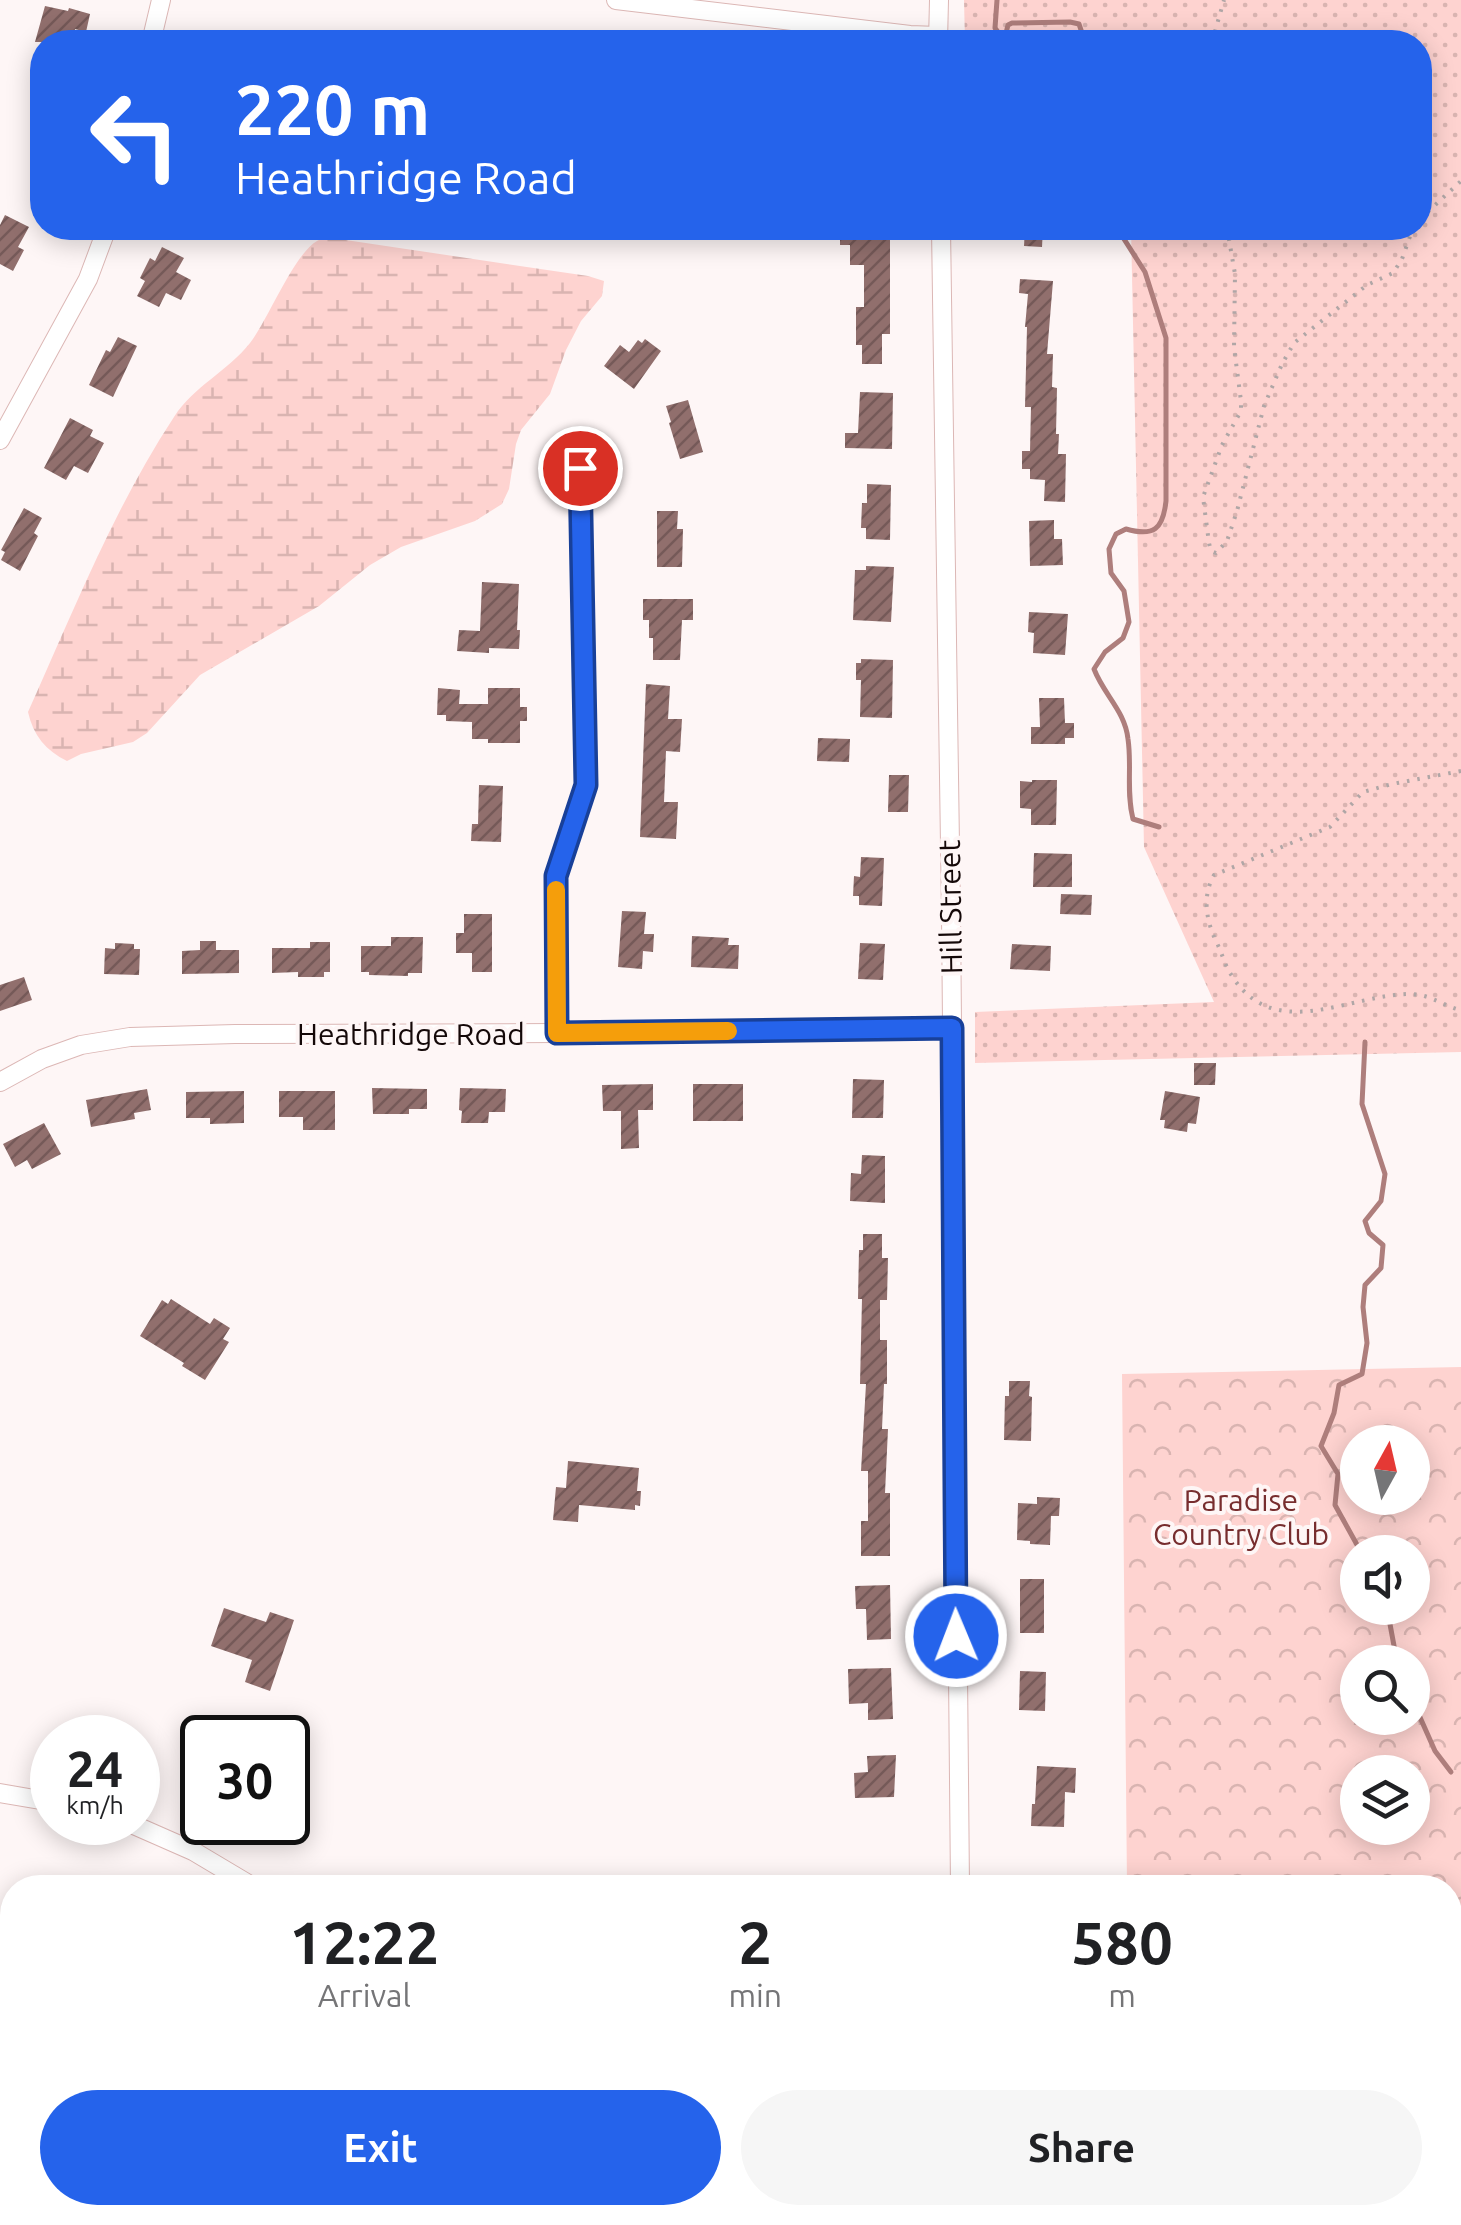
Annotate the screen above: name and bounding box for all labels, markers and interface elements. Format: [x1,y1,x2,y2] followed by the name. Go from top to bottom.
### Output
[70,70,200,200] icon: left
[235,70,430,148] text: 220 m
[235,152,577,203] text: Heathridge Road
[538,426,623,511] pin
[553,441,608,496] icon: arrive
[932,839,968,975] street label: Hill Street
[297,1017,525,1051] street label: Heathridge Road
[1340,1425,1430,1515] north arrow
[1340,1425,1430,1845] map controls
[1153,1483,1329,1551] park label: Paradise Country Club
[1340,1535,1430,1625] button: sound
[904,1584,1008,1688] position arrow
[1340,1645,1430,1735] button: search
[180,1715,310,1845] speed limit sign: 30
[67,1740,123,1796] text: 24
[1340,1755,1430,1845] button: layers
[66,1791,124,1819] text: km/h
[289,1908,439,1975] text: 12:22
[738,1908,772,1975] text: 2
[1071,1908,1173,1975] text: 580
[318,1977,411,2013] text: Arrival
[728,1977,782,2013] text: min
[1108,1977,1136,2013] text: m
[40,2090,721,2205] button: Exit
[741,2090,1422,2205] button: Share

